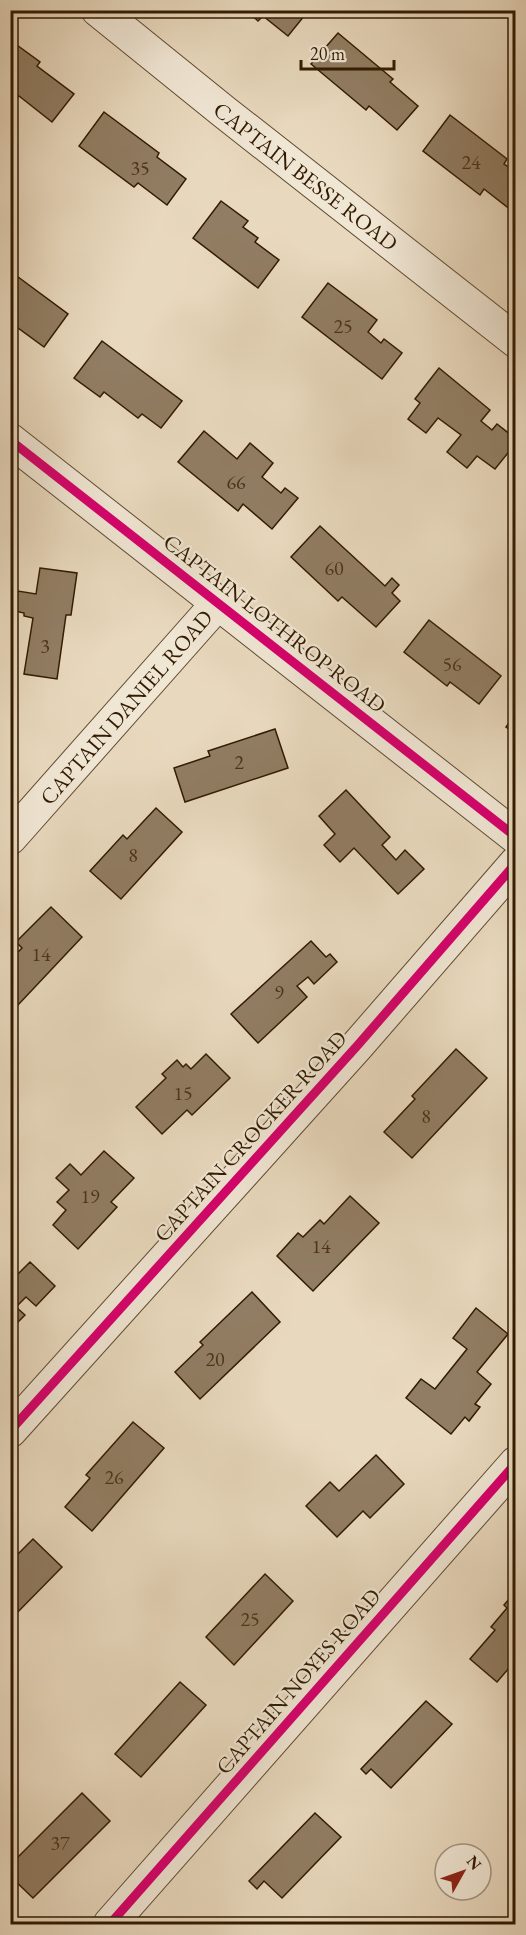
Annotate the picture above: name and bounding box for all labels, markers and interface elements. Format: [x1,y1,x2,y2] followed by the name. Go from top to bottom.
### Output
[301,33,394,71] scale bar
[310,42,345,65] text: 20 m
[207,95,404,258] street label: CAPTAIN BESSE ROAD
[461,149,481,175] house number: 24
[130,155,150,181] house number: 35
[333,313,353,339] house number: 25
[226,469,246,495] house number: 66
[157,527,392,719] street label: CAPTAIN LOTHROP ROAD
[324,555,344,581] house number: 60
[34,604,219,811] street label: CAPTAIN DANIEL ROAD
[40,633,50,659] house number: 3
[442,651,462,677] house number: 56
[234,749,244,775] house number: 2
[128,842,138,868] house number: 8
[31,941,51,967] house number: 14
[274,979,284,1005] house number: 9
[148,1024,353,1248] street label: CAPTAIN CROCKER ROAD
[173,1080,193,1106] house number: 15
[421,1103,431,1129] house number: 8
[80,1183,100,1209] house number: 19
[311,1233,331,1259] house number: 14
[205,1346,225,1372] house number: 20
[104,1464,124,1490] house number: 26
[210,1582,387,1780] street label: CAPTAIN NOYES ROAD
[240,1606,260,1632] house number: 25
[50,1830,70,1856] house number: 37
[433,1842,493,1902] north arrow
[462,1851,486,1874] text: N

